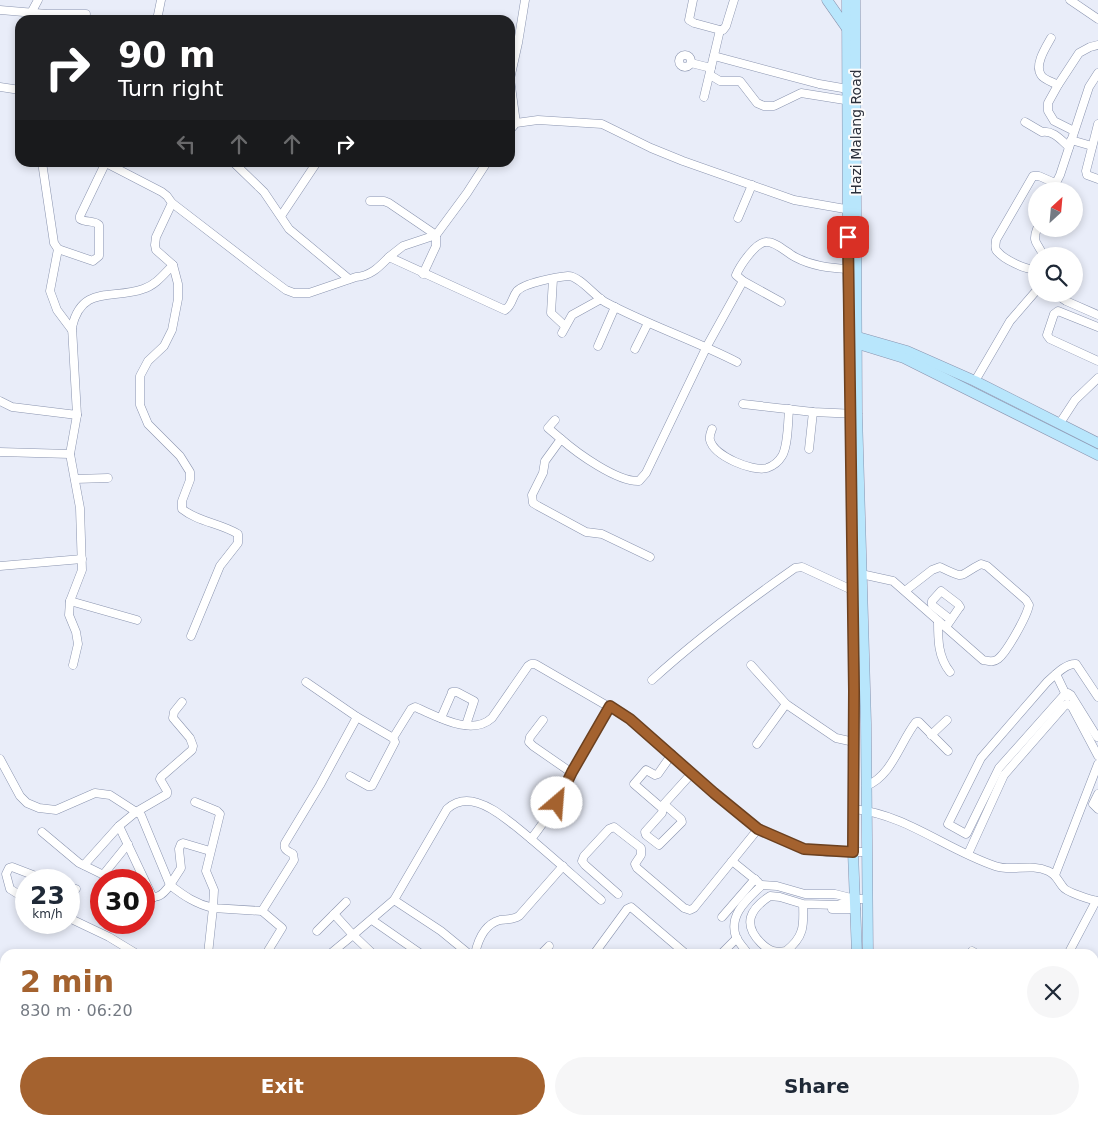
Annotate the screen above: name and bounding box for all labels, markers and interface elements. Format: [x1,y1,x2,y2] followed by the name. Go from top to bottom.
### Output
[35,35,100,100] icon: right
[118,35,215,75] text: 90 m
[848,69,864,195] street label: Hazi Malang Road
[118,76,223,101] text: Turn right
[172,130,200,158] icon: left
[225,130,253,158] icon: ahead
[278,130,306,158] icon: ahead
[331,130,359,158] icon: right
[1028,182,1082,238] north arrow
[1028,182,1083,302] map controls
[827,216,869,258] pin
[834,223,862,251] icon: arrive
[1028,247,1083,302] button: search
[530,776,582,828] position arrow
[90,869,155,934] speed limit sign: 30
[30,881,65,910] text: 23
[32,907,63,921] text: km/h
[20,964,114,999] text: 2 min
[1027,966,1079,1018] button: close
[20,1001,133,1020] text: 830 m · 06:20
[20,1057,545,1115] button: Exit
[555,1057,1079,1115] button: Share

